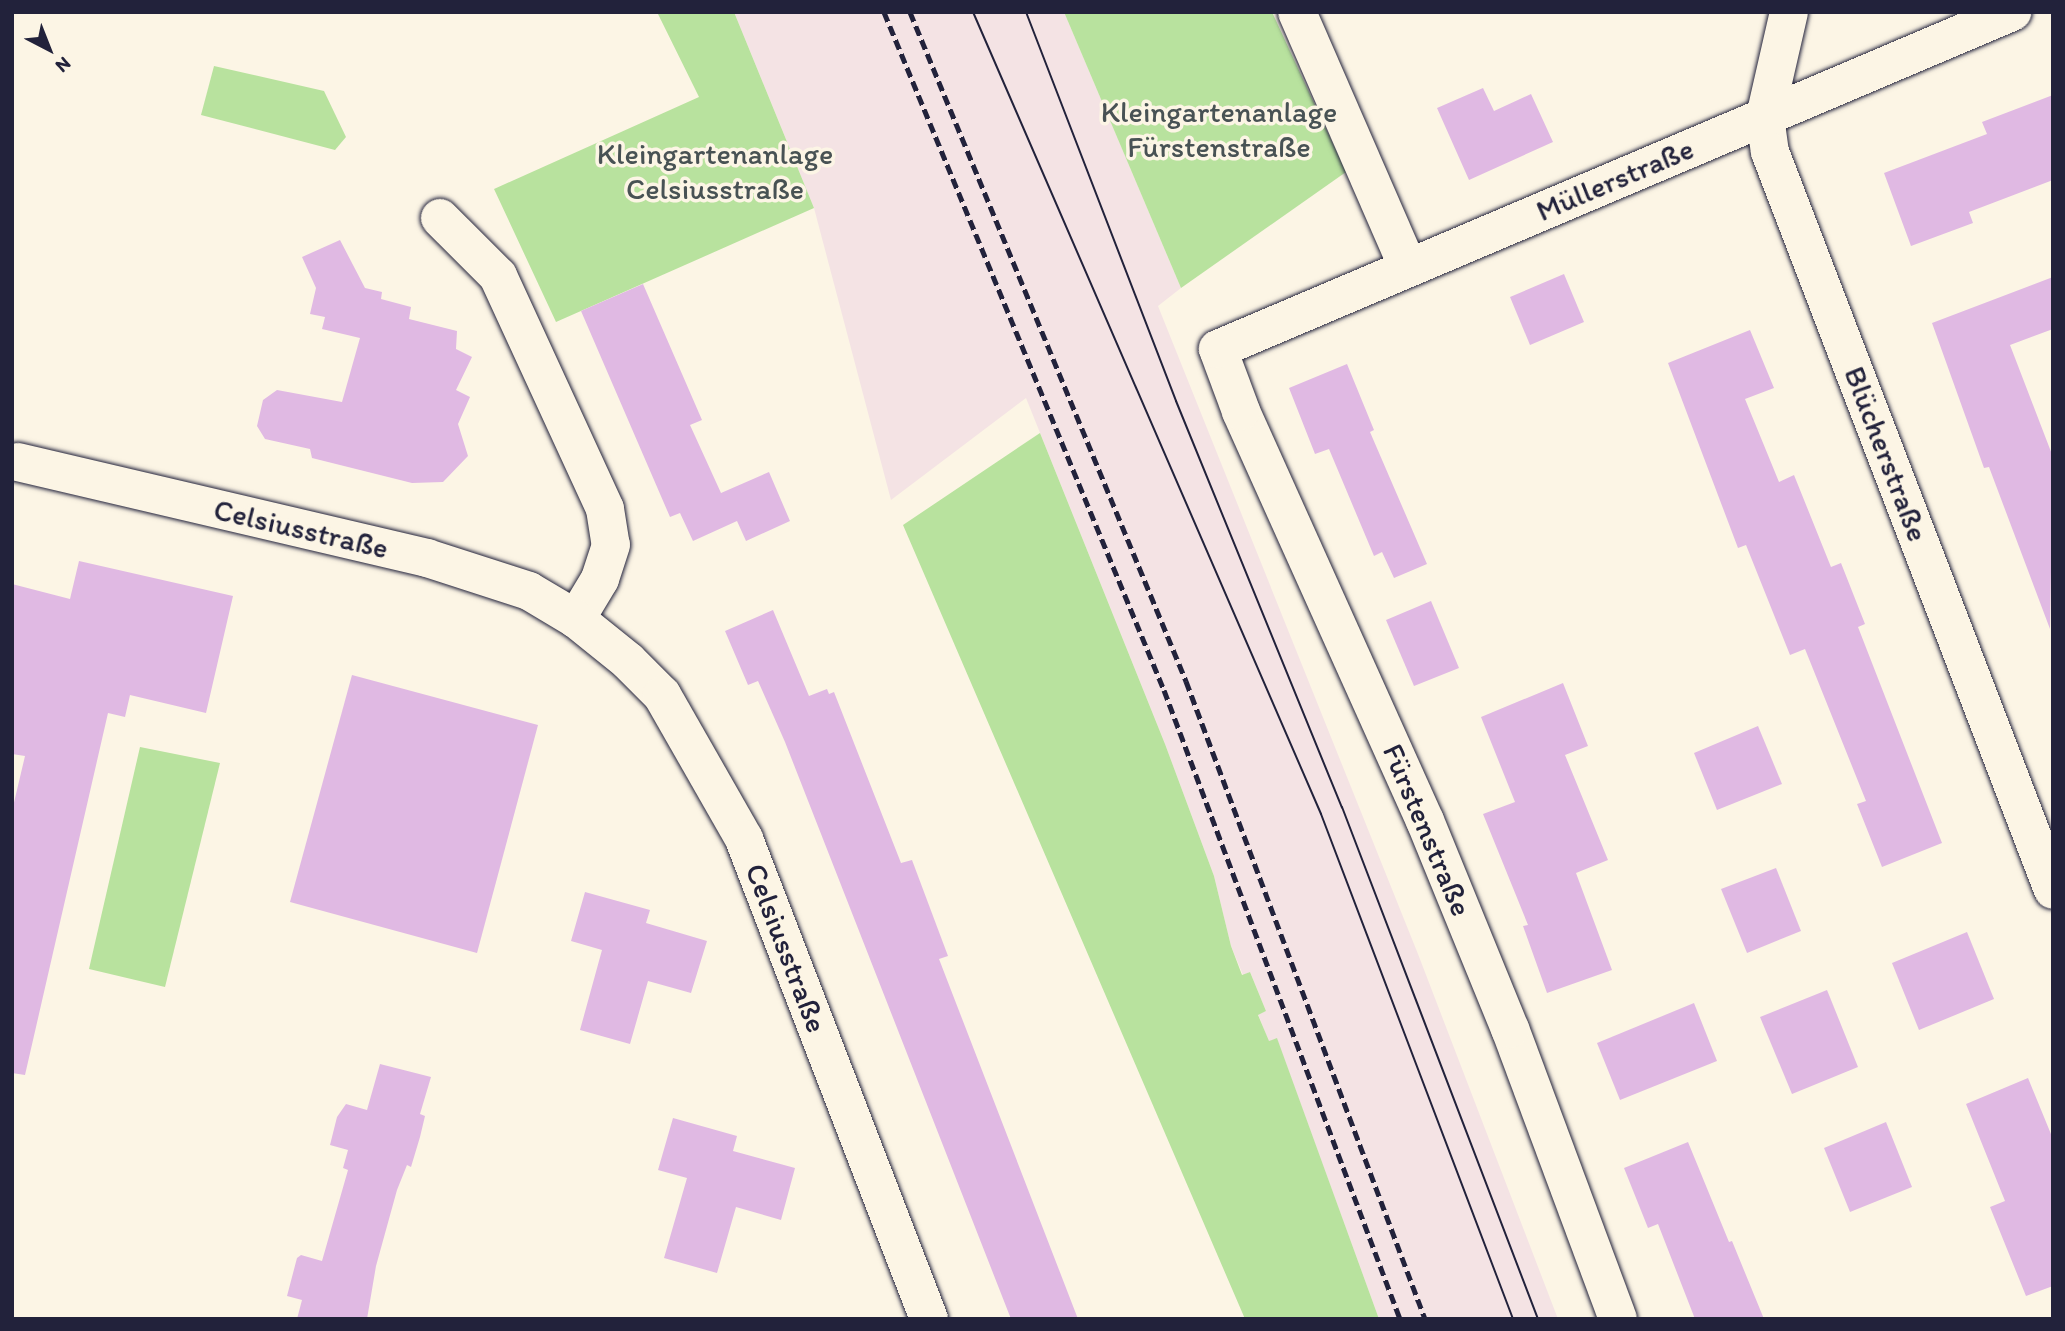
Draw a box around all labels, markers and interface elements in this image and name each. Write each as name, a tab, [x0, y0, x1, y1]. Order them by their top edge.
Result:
north arrow	[14, 14, 84, 84]
text: N	[51, 52, 76, 78]
park label: Kleingartenanlage Fürstenstraße	[1101, 94, 1337, 164]
street label: Müllerstraße	[1531, 131, 1699, 229]
park label: Kleingartenanlage Celsiusstraße	[597, 136, 833, 206]
street label: Blücherstraße	[1836, 361, 1936, 547]
street label: Celsiusstraße	[210, 491, 392, 567]
street label: Fürstenstraße	[1375, 738, 1479, 922]
street label: Celsiusstraße	[737, 858, 835, 1038]

